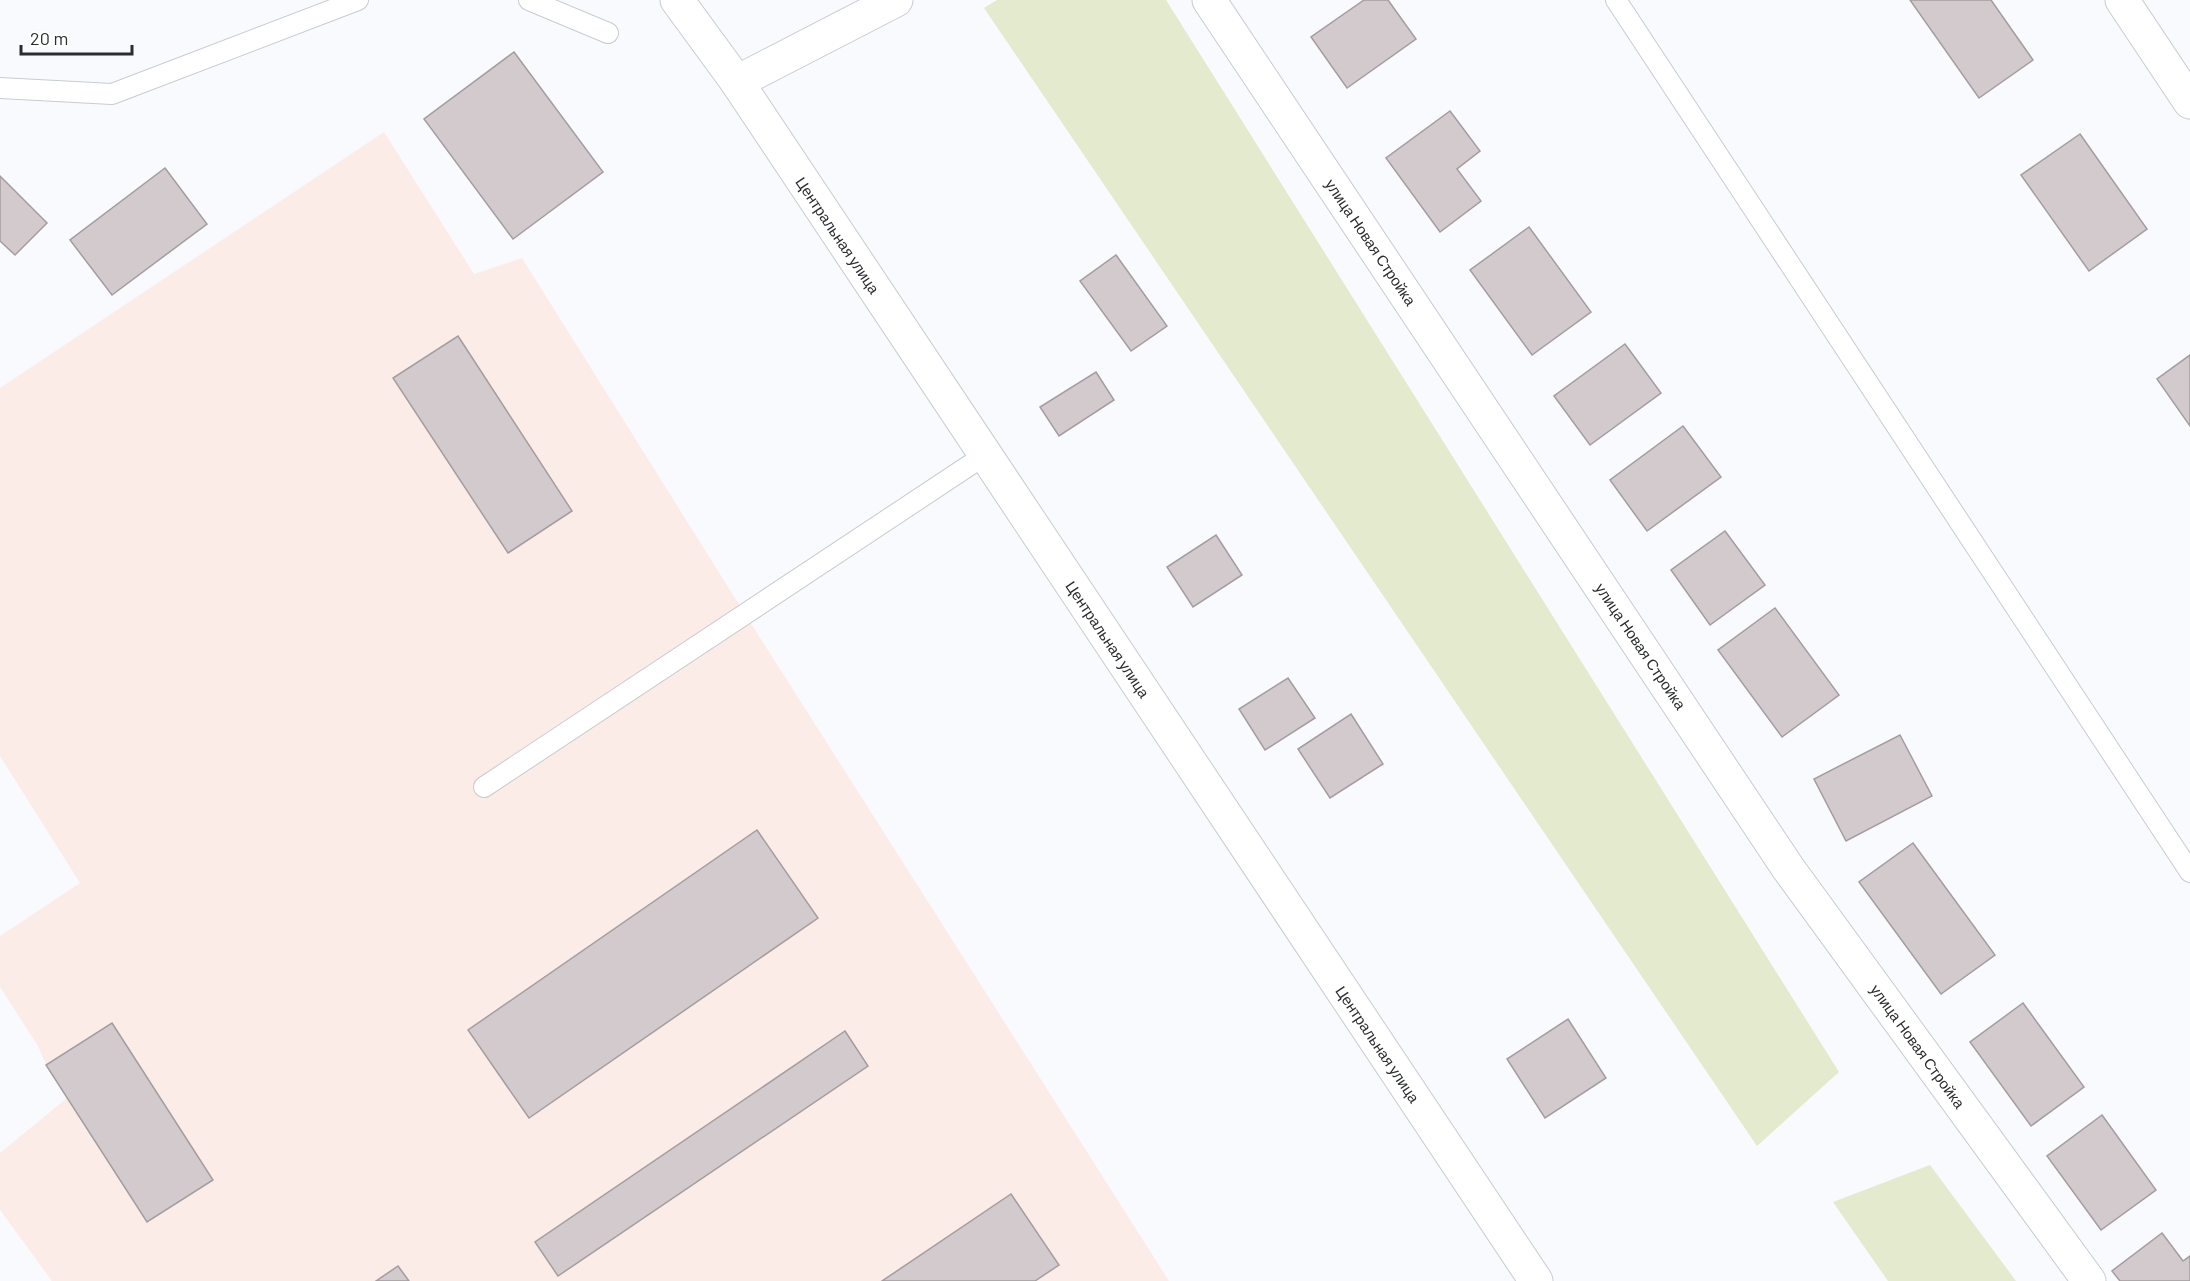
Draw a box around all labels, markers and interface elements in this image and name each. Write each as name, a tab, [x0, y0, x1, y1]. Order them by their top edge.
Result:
scale bar	[21, 18, 132, 56]
text: 20 m	[30, 27, 68, 49]
street label: Центральная улица	[792, 173, 884, 297]
street label: улица Новая Стройка	[1322, 175, 1420, 309]
street label: Центральная улица	[1062, 577, 1154, 701]
street label: улица Новая Стройка	[1592, 579, 1690, 713]
street label: улица Новая Стройка	[1867, 981, 1969, 1112]
street label: Центральная улица	[1332, 982, 1424, 1106]

